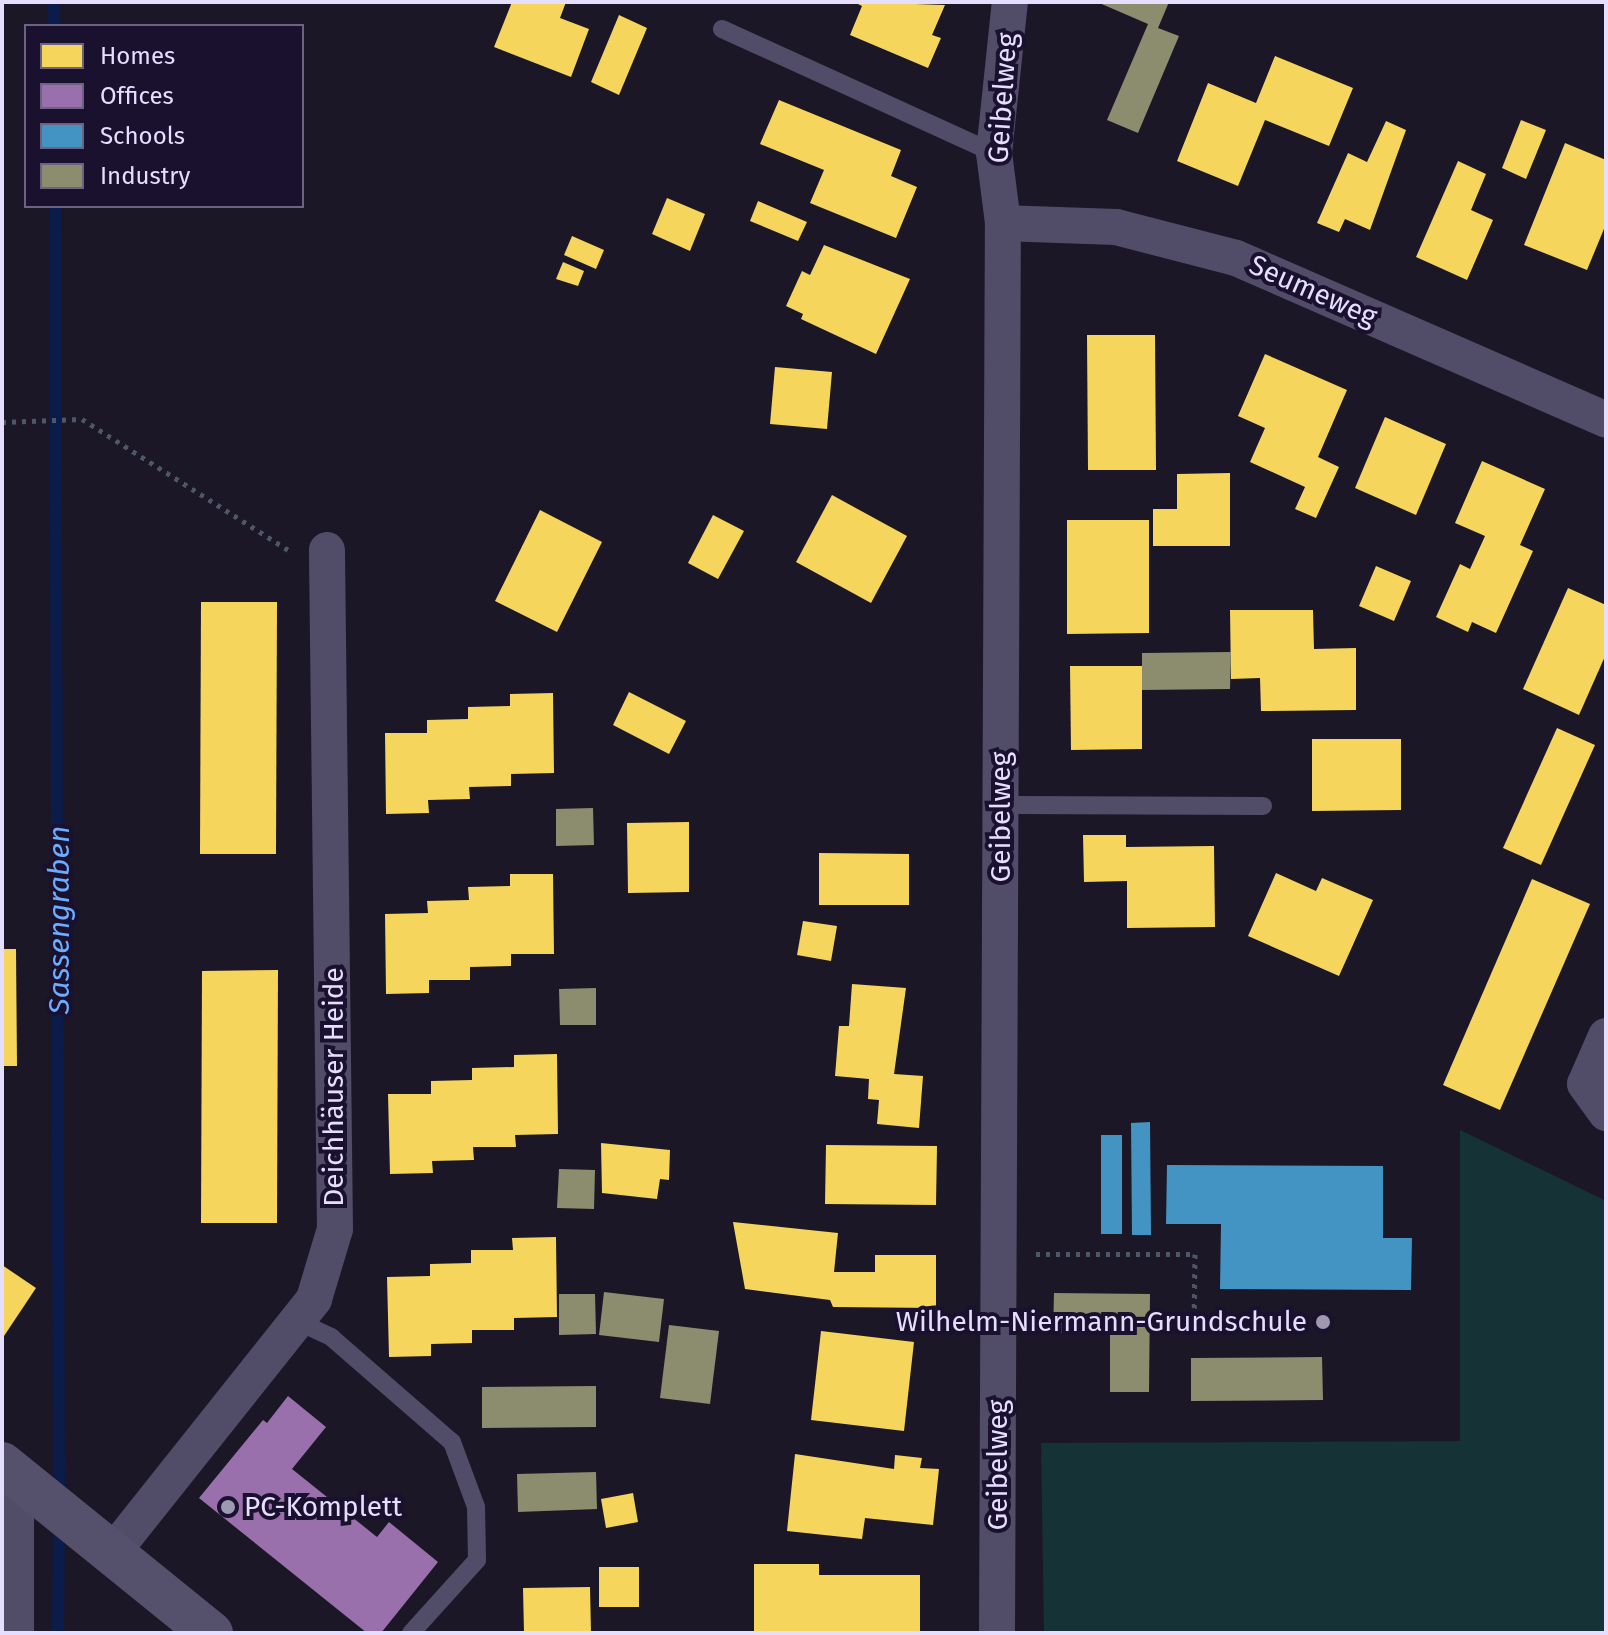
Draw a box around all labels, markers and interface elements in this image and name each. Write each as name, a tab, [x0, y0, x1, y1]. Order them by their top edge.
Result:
legend	[24, 24, 304, 208]
street label: Geibelweg	[982, 32, 1024, 164]
text: Homes	[100, 42, 175, 70]
text: Offices	[100, 82, 174, 110]
text: Schools	[100, 122, 185, 150]
text: Industry	[100, 162, 190, 190]
street label: Seumeweg	[1244, 248, 1382, 334]
street label: Geibelweg	[984, 752, 1018, 882]
water label: Sassengraben	[41, 826, 77, 1014]
street label: Deichhäuser Heide	[317, 967, 351, 1207]
place label: Wilhelm-Niermann-Grundschule	[896, 1305, 1307, 1339]
marker: Wilhelm-Niermann-Grundschule	[1314, 1313, 1332, 1331]
street label: Geibelweg	[981, 1400, 1015, 1530]
place label: PC-Komplett	[244, 1490, 402, 1524]
marker: PC-Komplett	[219, 1498, 237, 1516]

